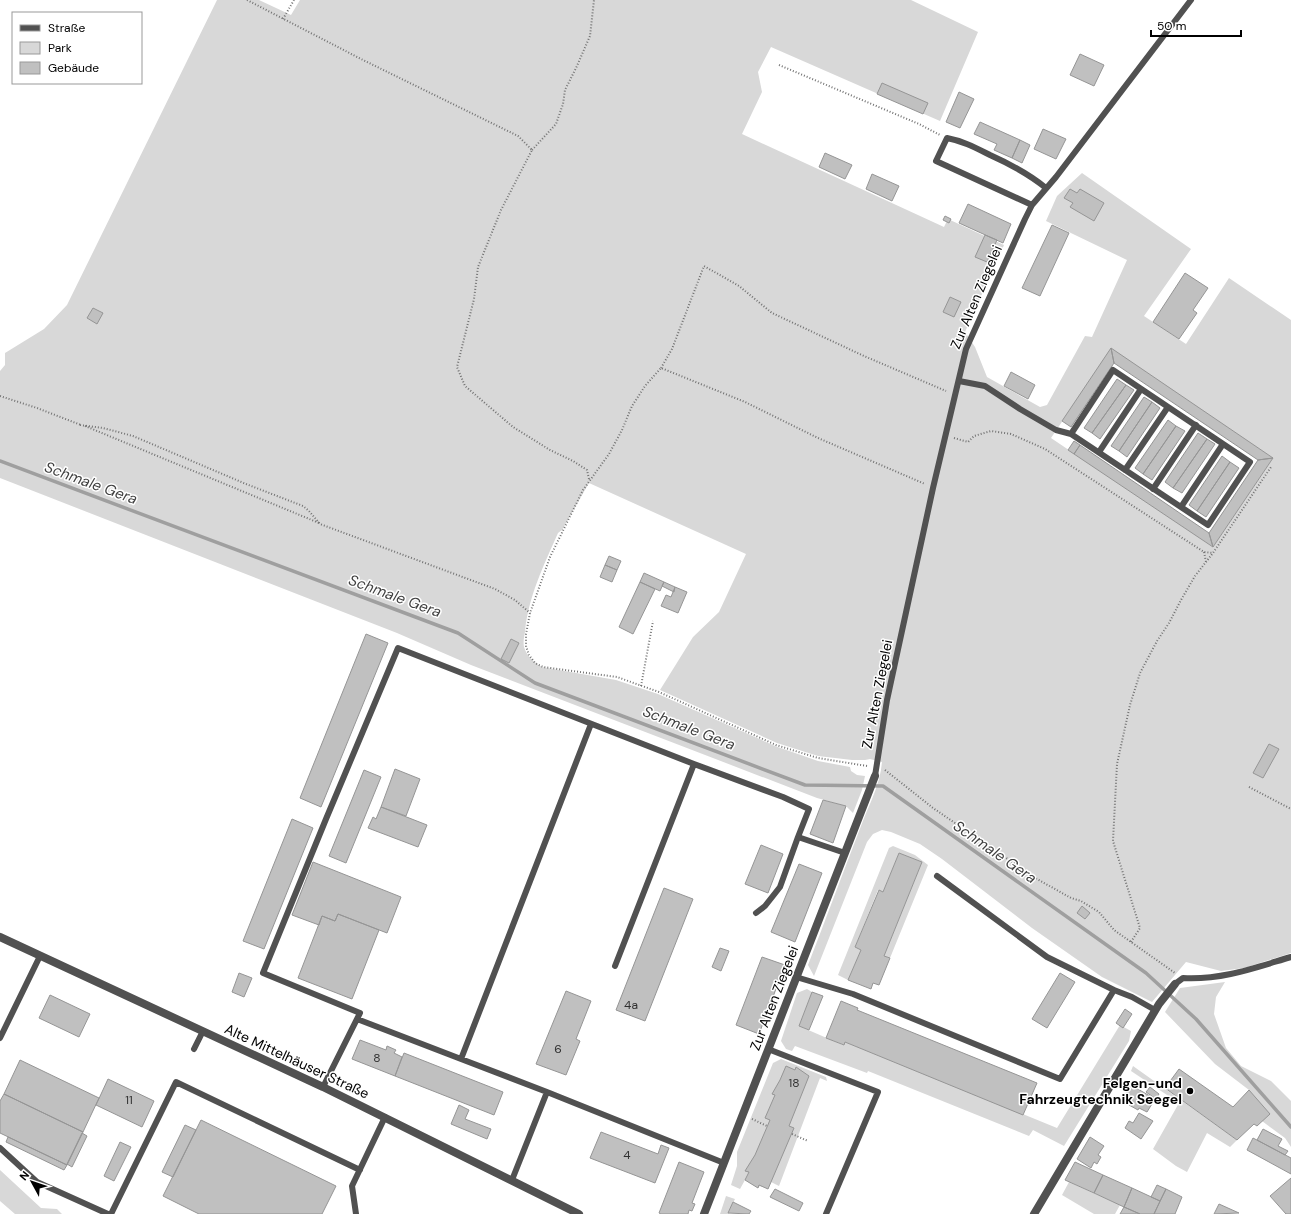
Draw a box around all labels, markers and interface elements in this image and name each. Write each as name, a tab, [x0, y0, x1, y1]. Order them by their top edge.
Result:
legend	[12, 12, 142, 84]
scale bar	[1151, 12, 1241, 38]
text: 50 m	[1157, 18, 1186, 34]
text: Straße	[48, 20, 85, 36]
text: Park	[48, 40, 72, 56]
text: Gebäude	[48, 60, 99, 76]
street label: Zur Alten Ziegelei	[946, 243, 1006, 351]
water label: Schmale Gera	[42, 457, 140, 509]
water label: Schmale Gera	[346, 570, 444, 622]
street label: Zur Alten Ziegelei	[858, 638, 896, 750]
water label: Schmale Gera	[640, 701, 738, 755]
water label: Schmale Gera	[949, 816, 1041, 888]
street label: Zur Alten Ziegelei	[746, 943, 802, 1053]
house number: 4a	[624, 997, 638, 1013]
street label: Alte Mittelhäuser Straße	[222, 1020, 372, 1102]
house number: 6	[554, 1041, 562, 1057]
house number: 8	[373, 1050, 381, 1066]
place label: Felgen-und Fahrzeugtechnik Seegel	[1019, 1074, 1182, 1108]
house number: 18	[788, 1075, 800, 1091]
marker: Felgen-und Fahrzeugtechnik Seegel	[1185, 1086, 1195, 1096]
house number: 11	[125, 1092, 133, 1108]
house number: 4	[623, 1147, 631, 1163]
north arrow	[12, 1162, 52, 1202]
text: N	[16, 1168, 32, 1183]

